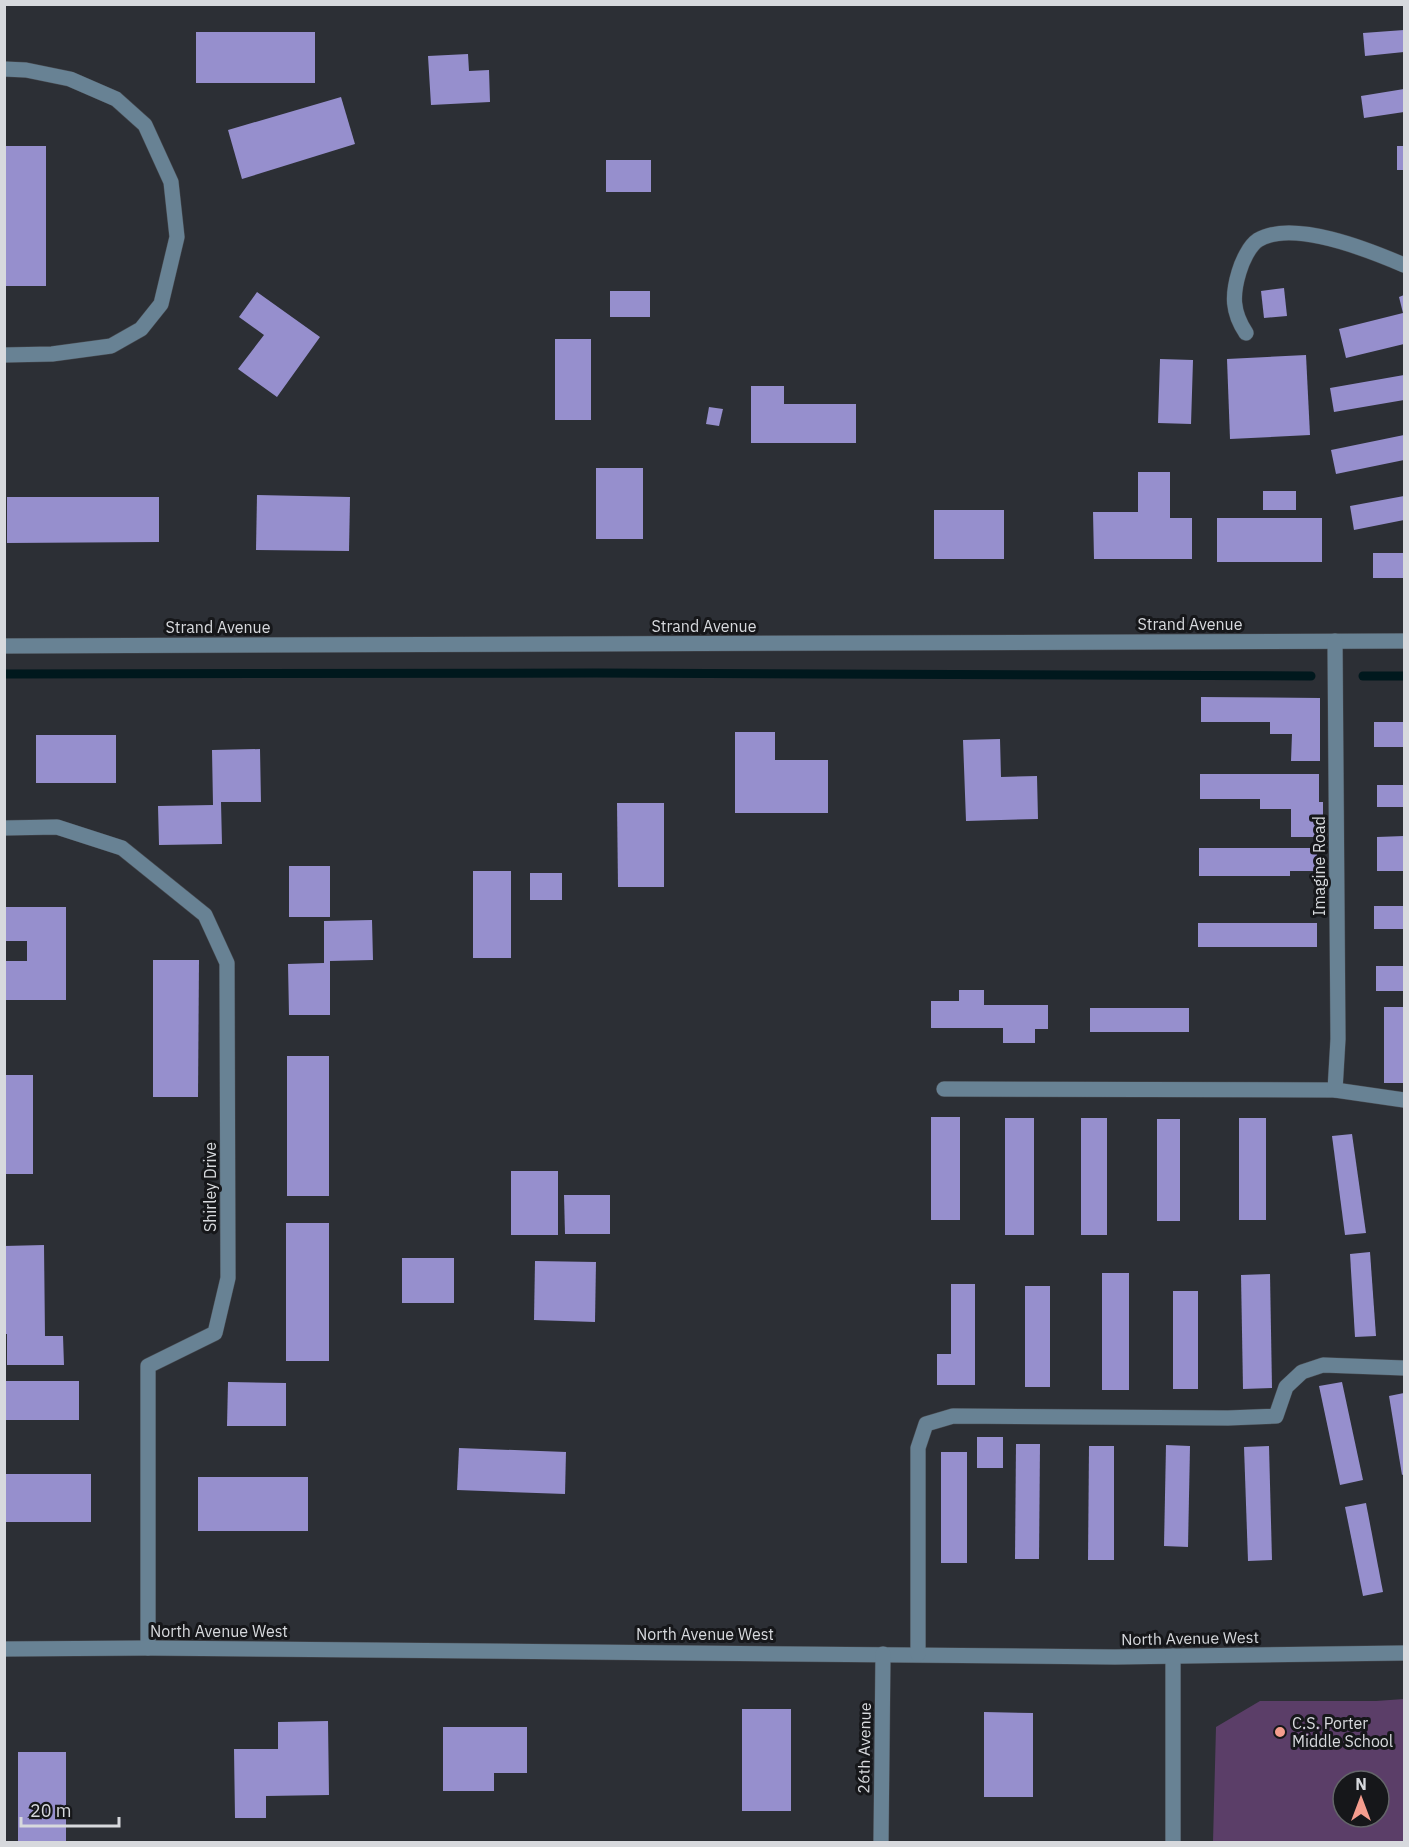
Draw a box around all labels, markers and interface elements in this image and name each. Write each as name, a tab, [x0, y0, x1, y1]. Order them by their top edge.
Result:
street label: Strand Avenue	[1138, 614, 1243, 634]
street label: Strand Avenue	[652, 616, 757, 636]
street label: Strand Avenue	[166, 617, 271, 637]
street label: Imagine Road	[1309, 816, 1329, 916]
street label: Shirley Drive	[200, 1142, 220, 1232]
street label: North Avenue West	[150, 1621, 288, 1641]
street label: North Avenue West	[636, 1624, 774, 1644]
street label: North Avenue West	[1121, 1627, 1259, 1649]
street label: 26th Avenue	[853, 1702, 875, 1794]
place label: C.S. Porter Middle School	[1292, 1713, 1393, 1751]
marker: C.S. Porter Middle School	[1273, 1725, 1287, 1739]
north arrow	[1331, 1769, 1391, 1829]
text: N	[1355, 1774, 1367, 1794]
scale bar	[21, 1790, 118, 1828]
text: 20 m	[30, 1799, 72, 1822]

